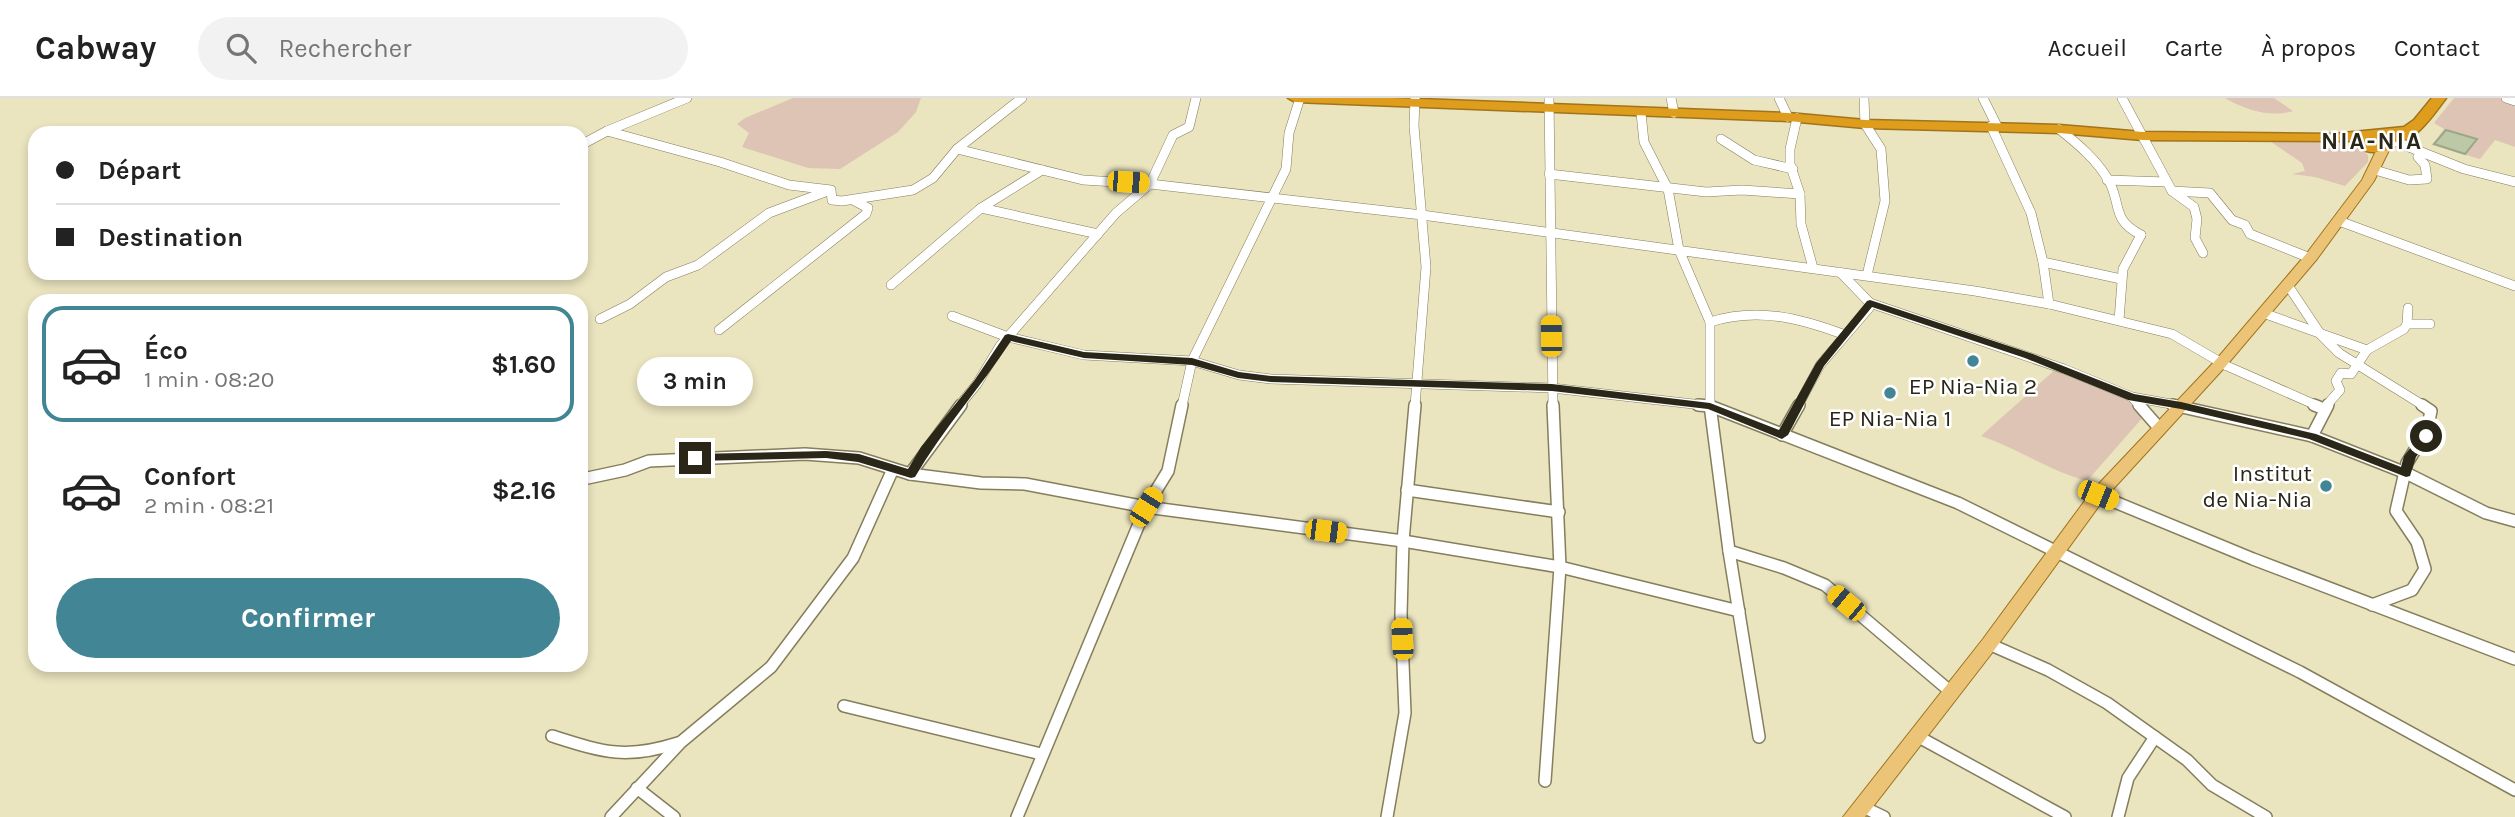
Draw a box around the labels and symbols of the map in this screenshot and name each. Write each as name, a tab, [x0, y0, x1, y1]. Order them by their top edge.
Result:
district label: NIA-NIA	[2321, 127, 2423, 155]
car	[1107, 170, 1150, 194]
car	[1541, 315, 1562, 357]
marker: EP Nia-Nia 2	[1965, 353, 1981, 369]
callout: 3 min	[637, 356, 753, 406]
place label: EP Nia-Nia 2	[1909, 373, 2037, 400]
marker: EP Nia-Nia 1	[1882, 385, 1898, 401]
place label: EP Nia-Nia 1	[1829, 405, 1951, 432]
route start	[2410, 420, 2442, 452]
route end	[679, 442, 711, 474]
place label: Institut de Nia-Nia	[2203, 460, 2312, 513]
car	[2075, 477, 2122, 513]
marker: Institut de Nia-Nia	[2318, 478, 2334, 494]
car	[1126, 484, 1167, 530]
car	[1304, 518, 1349, 544]
car	[1824, 581, 1869, 625]
car	[1391, 617, 1414, 661]

